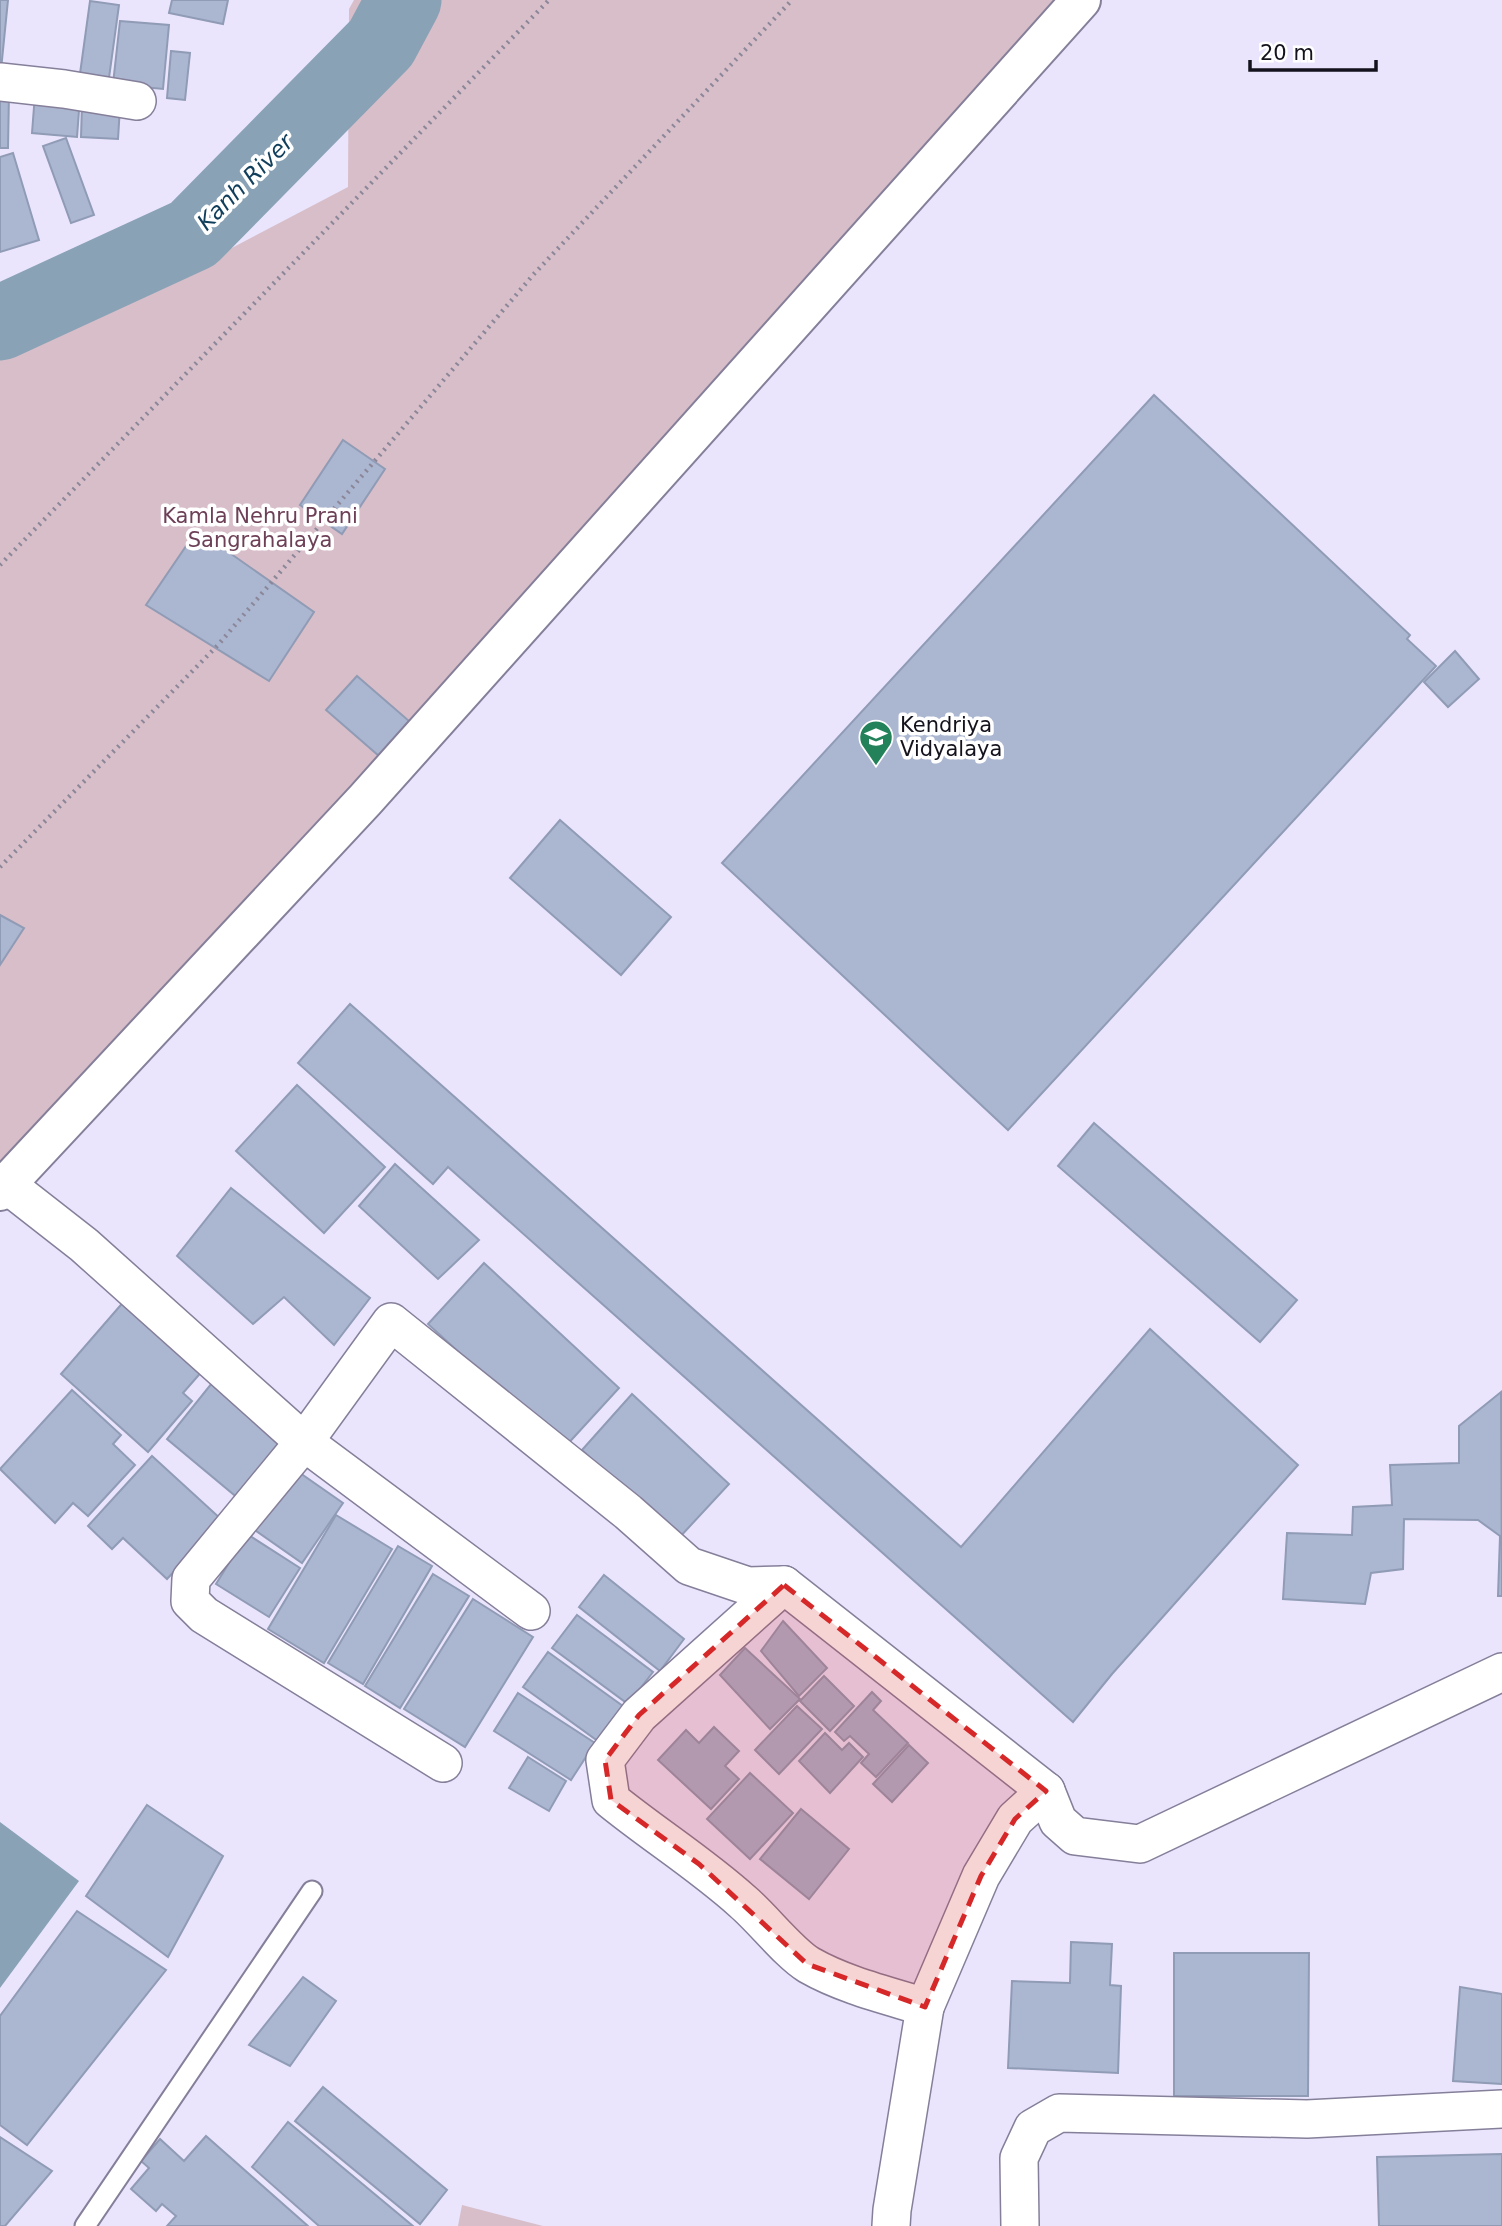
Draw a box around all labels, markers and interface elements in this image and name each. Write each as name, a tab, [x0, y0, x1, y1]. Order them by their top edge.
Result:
scale bar	[1250, 28, 1376, 72]
text: 20 m	[1260, 41, 1314, 65]
water label: Kanh River	[192, 128, 299, 235]
park label: Kamla Nehru Prani Sangrahalaya	[162, 504, 358, 552]
place label: Kendriya Vidyalaya	[900, 713, 1002, 761]
school or university icon: Kendriya Vidyalaya	[857, 718, 895, 767]

